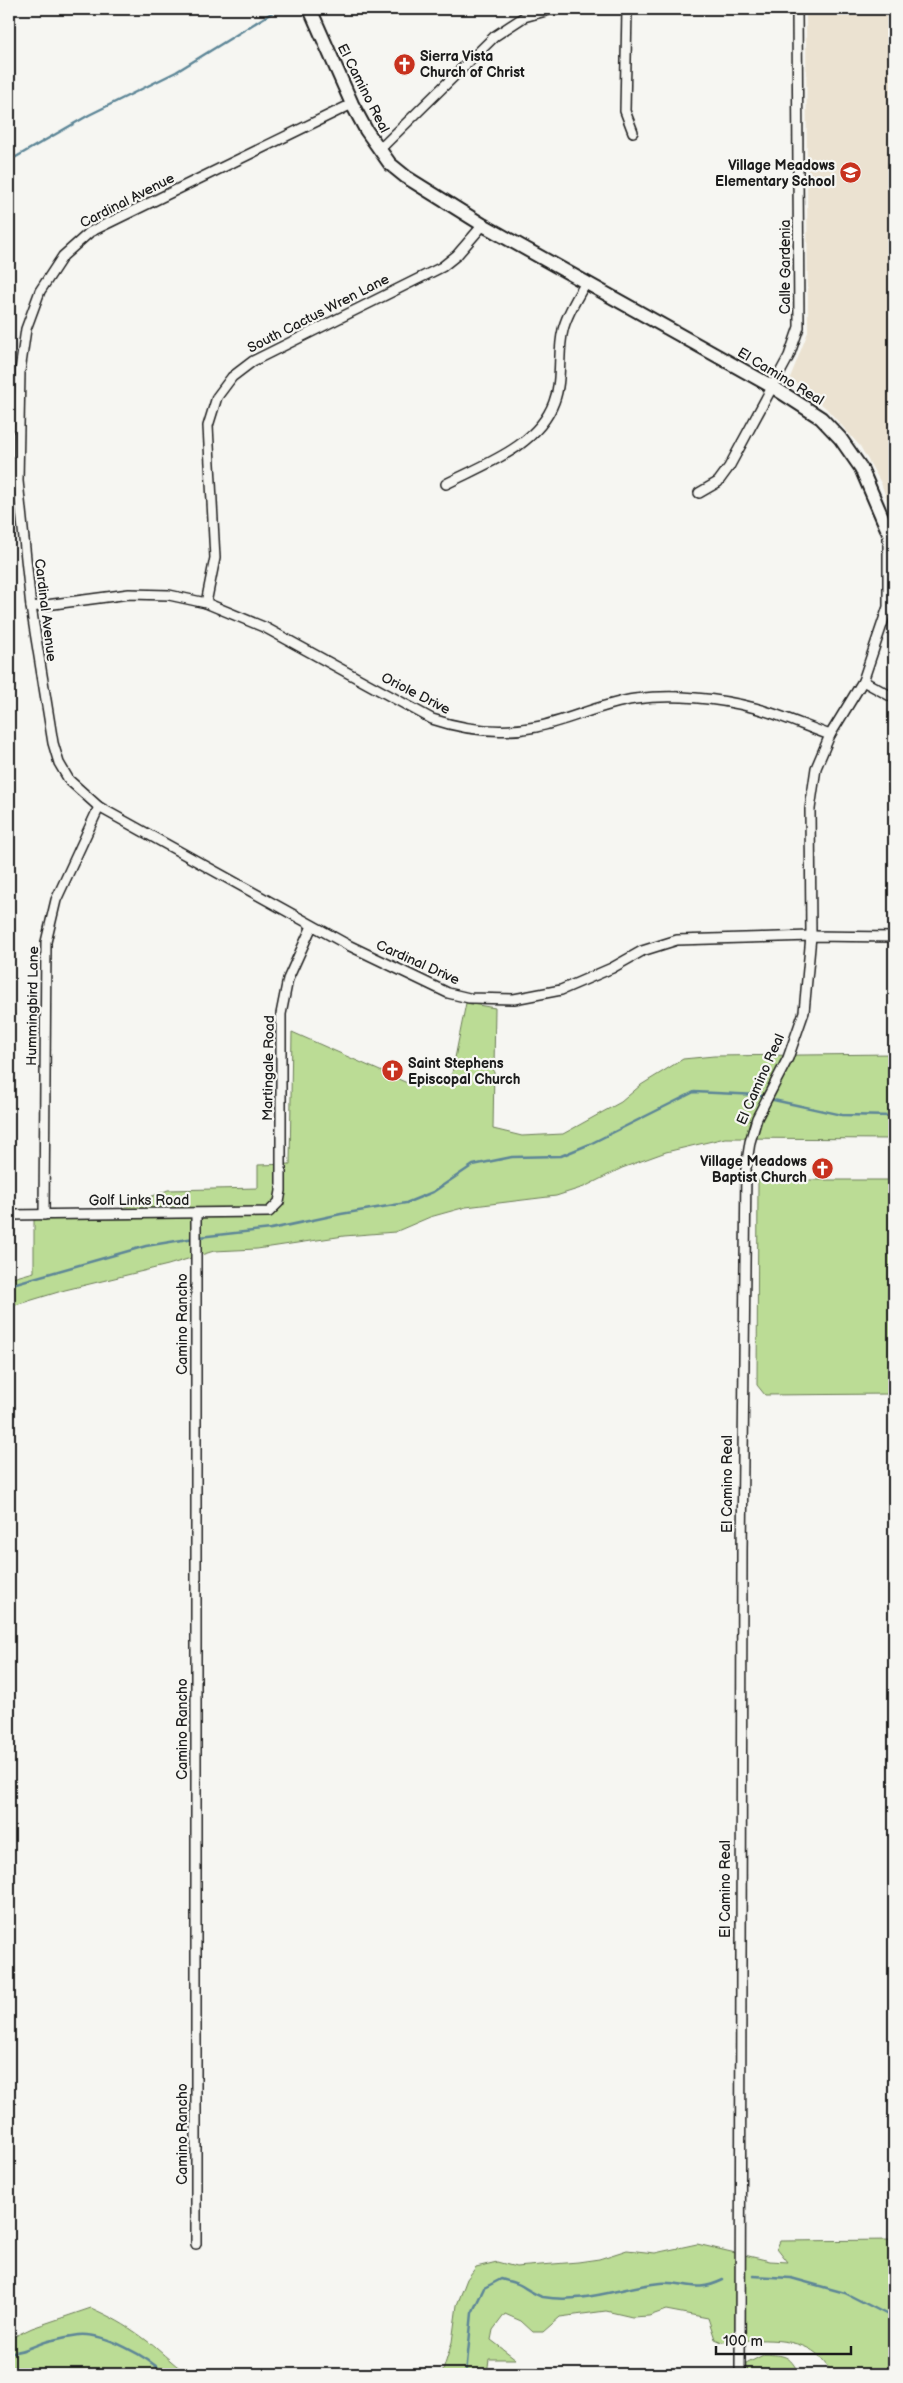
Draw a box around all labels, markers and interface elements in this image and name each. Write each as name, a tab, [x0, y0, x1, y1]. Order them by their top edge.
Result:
street label: El Camino Real	[334, 41, 393, 136]
place label: Sierra Vista Church of Christ	[420, 48, 525, 81]
church icon: Sierra Vista Church of Christ	[392, 52, 416, 76]
place label: Village Meadows Elementary School	[715, 157, 835, 190]
school or university icon: Village Meadows Elementary School	[839, 161, 863, 185]
street label: Cardinal Avenue	[77, 169, 177, 232]
street label: Calle Gardenia	[777, 220, 794, 314]
street label: South Cactus Wren Lane	[245, 270, 392, 357]
street label: El Camino Real	[734, 344, 827, 409]
street label: Cardinal Avenue	[31, 558, 60, 663]
street label: Oriole Drive	[379, 669, 453, 718]
street label: Cardinal Drive	[373, 936, 462, 988]
street label: Hummingbird Lane	[23, 946, 42, 1066]
street label: Martingale Road	[259, 1015, 278, 1121]
street label: El Camino Real	[733, 1031, 788, 1127]
place label: Saint Stephens Episcopal Church	[408, 1055, 520, 1088]
church icon: Saint Stephens Episcopal Church	[380, 1059, 404, 1083]
place label: Village Meadows Baptist Church	[700, 1153, 807, 1186]
church icon: Village Meadows Baptist Church	[811, 1157, 835, 1181]
street label: Golf Links Road	[89, 1192, 189, 1209]
street label: Camino Rancho	[174, 1273, 191, 1375]
street label: El Camino Real	[719, 1435, 736, 1533]
street label: Camino Rancho	[174, 1678, 191, 1780]
street label: El Camino Real	[717, 1840, 734, 1938]
street label: Camino Rancho	[174, 2083, 191, 2185]
scale bar	[716, 2323, 850, 2355]
text: 100 m	[723, 2332, 763, 2351]

